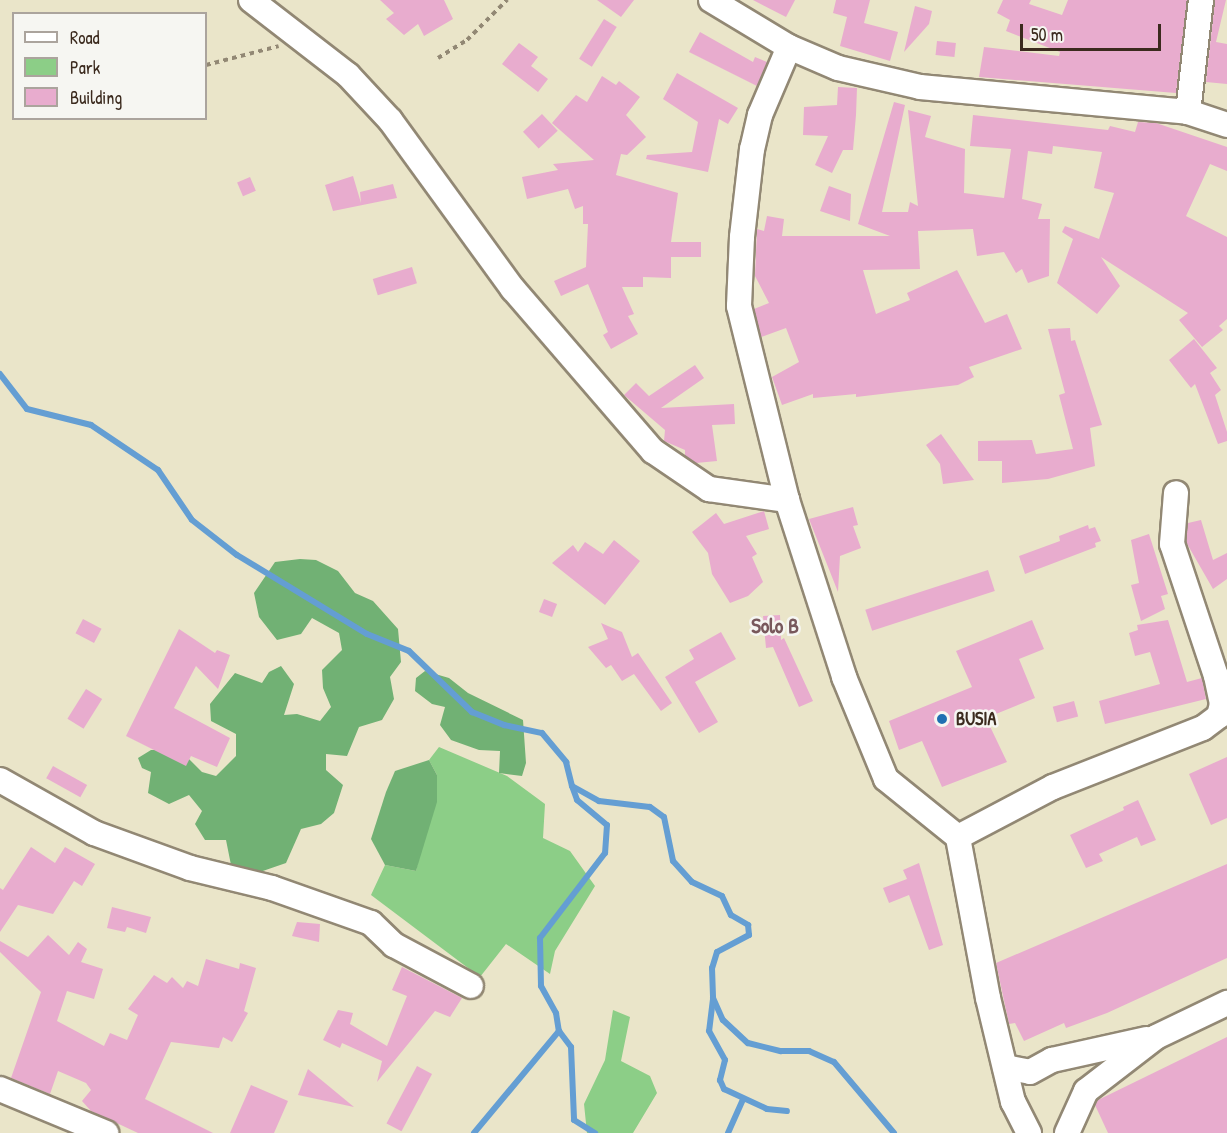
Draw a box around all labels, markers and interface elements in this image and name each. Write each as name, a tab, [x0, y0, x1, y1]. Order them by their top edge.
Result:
legend	[12, 12, 207, 120]
scale bar	[1023, 12, 1164, 50]
text: 50 m	[1031, 22, 1063, 47]
text: Road	[70, 25, 100, 50]
text: Park	[70, 55, 100, 80]
text: Building	[70, 85, 122, 110]
district label: Solo B	[751, 613, 799, 639]
place label: BUSIA	[956, 708, 996, 730]
marker: BUSIA	[933, 710, 951, 728]

